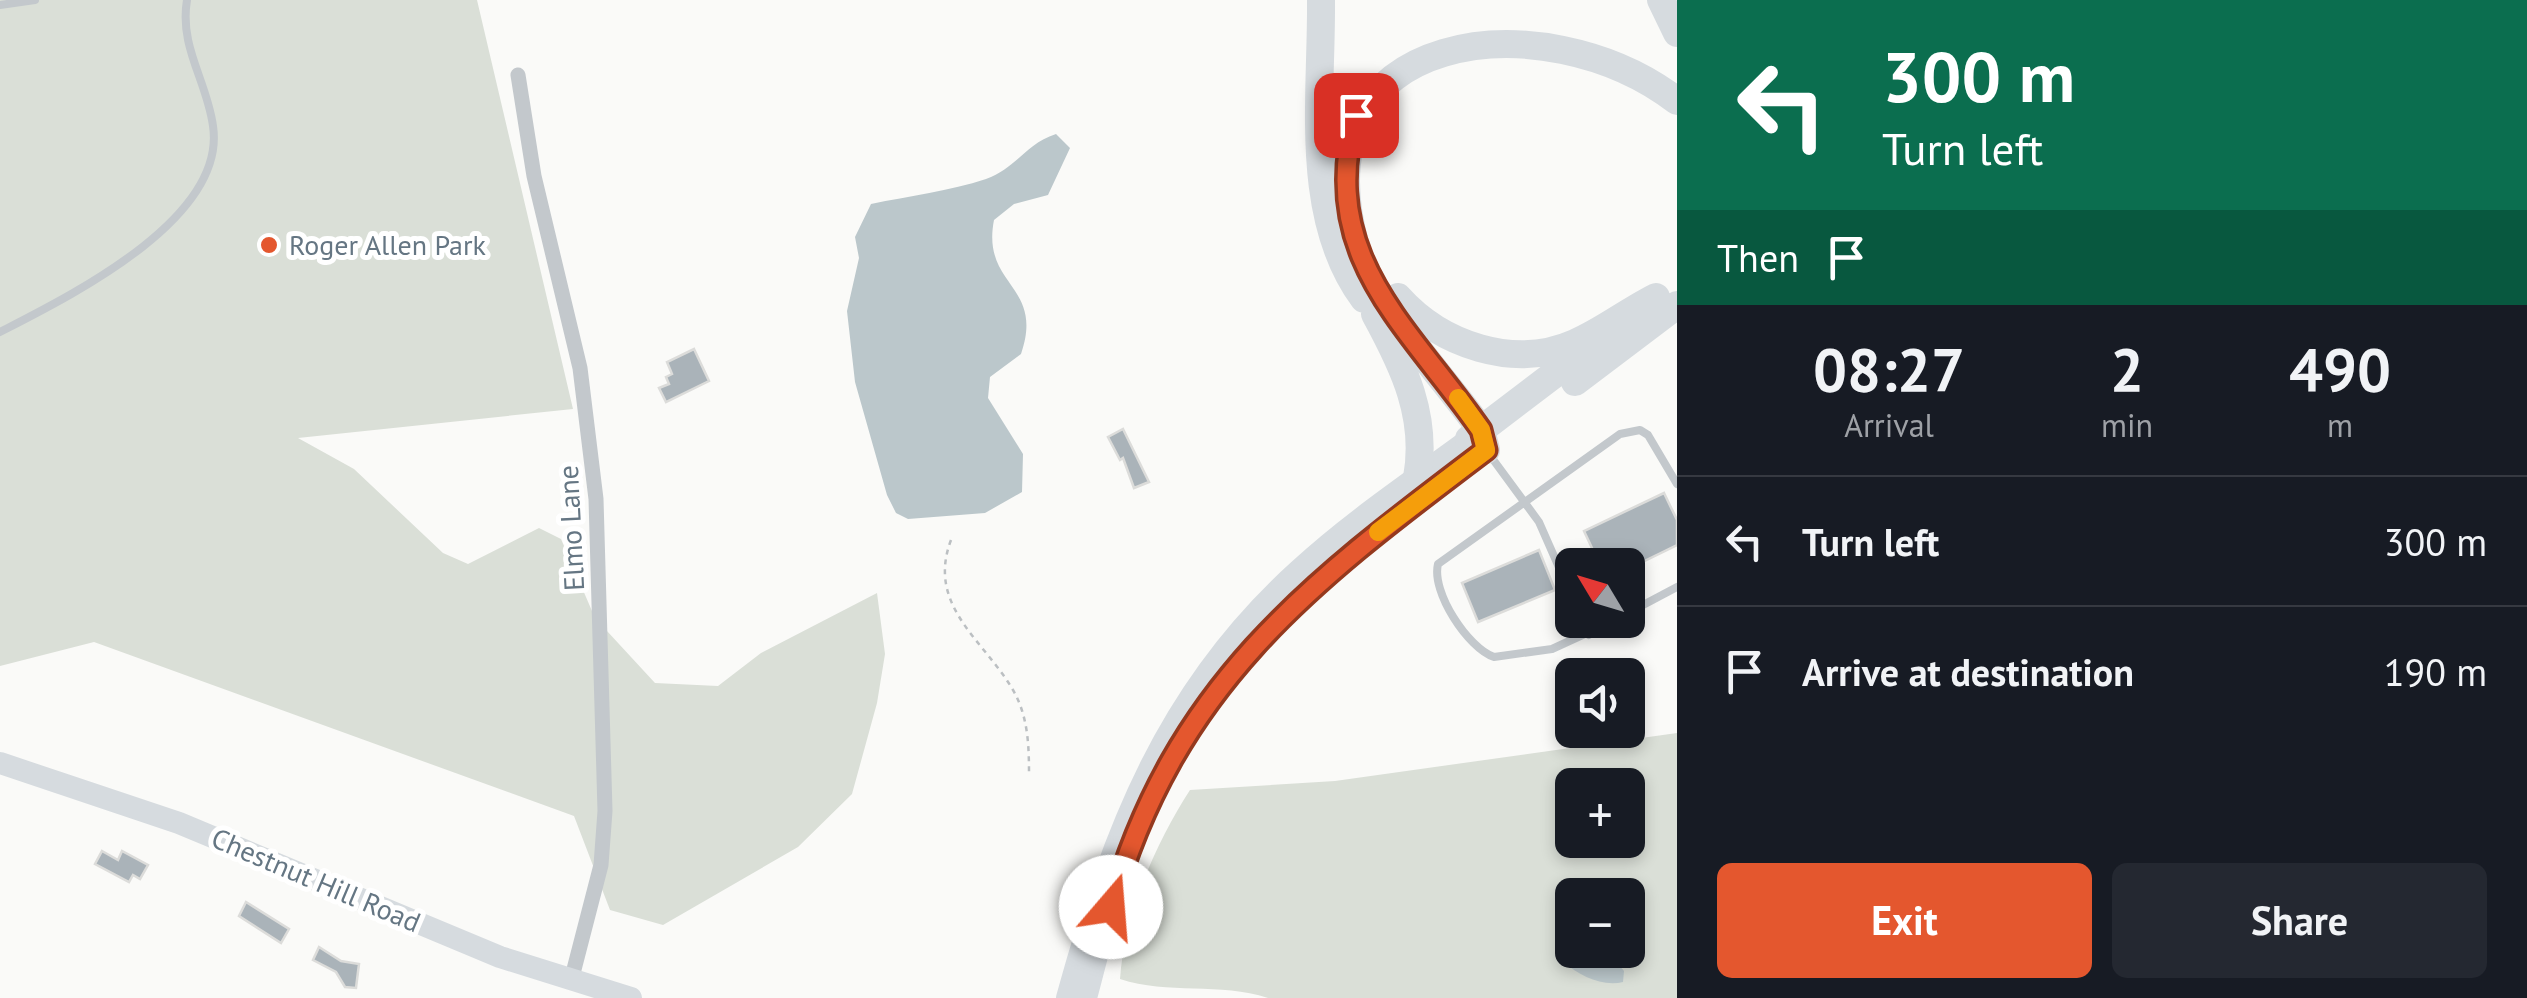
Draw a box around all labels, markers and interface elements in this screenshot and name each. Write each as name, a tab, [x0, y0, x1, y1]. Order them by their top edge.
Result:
text: 300 m	[1882, 31, 2075, 121]
icon: left	[1717, 40, 1847, 170]
pin	[1314, 73, 1399, 158]
icon: arrive	[1329, 88, 1384, 143]
text: Turn left	[1882, 119, 2043, 177]
place label: Roger Allen Park	[289, 226, 487, 263]
icon: arrive	[1819, 230, 1874, 285]
text: Then	[1717, 233, 1799, 282]
marker: Roger Allen Park	[258, 234, 280, 256]
text: 08:27	[1813, 330, 1965, 408]
text: 2	[2110, 330, 2144, 408]
text: 490	[2289, 330, 2391, 408]
text: Arrival	[1844, 404, 1934, 446]
text: min	[2101, 404, 2153, 446]
text: m	[2327, 404, 2353, 446]
street label: Elmo Lane	[549, 464, 592, 592]
icon: left	[1717, 514, 1772, 569]
text: Turn left	[1802, 517, 1939, 566]
text: 300 m	[2384, 517, 2487, 566]
north arrow	[1555, 548, 1645, 638]
map controls	[1555, 548, 1645, 968]
icon: arrive	[1717, 644, 1772, 699]
text: Arrive at destination	[1802, 647, 2134, 696]
text: 190 m	[2384, 647, 2487, 696]
button: sound	[1555, 658, 1645, 748]
button: +	[1555, 768, 1645, 858]
street label: Chestnut Hill Road	[206, 819, 426, 940]
position arrow	[1059, 855, 1163, 959]
button: Exit	[1717, 863, 2092, 978]
button: Share	[2112, 863, 2487, 978]
button: −	[1555, 878, 1645, 968]

